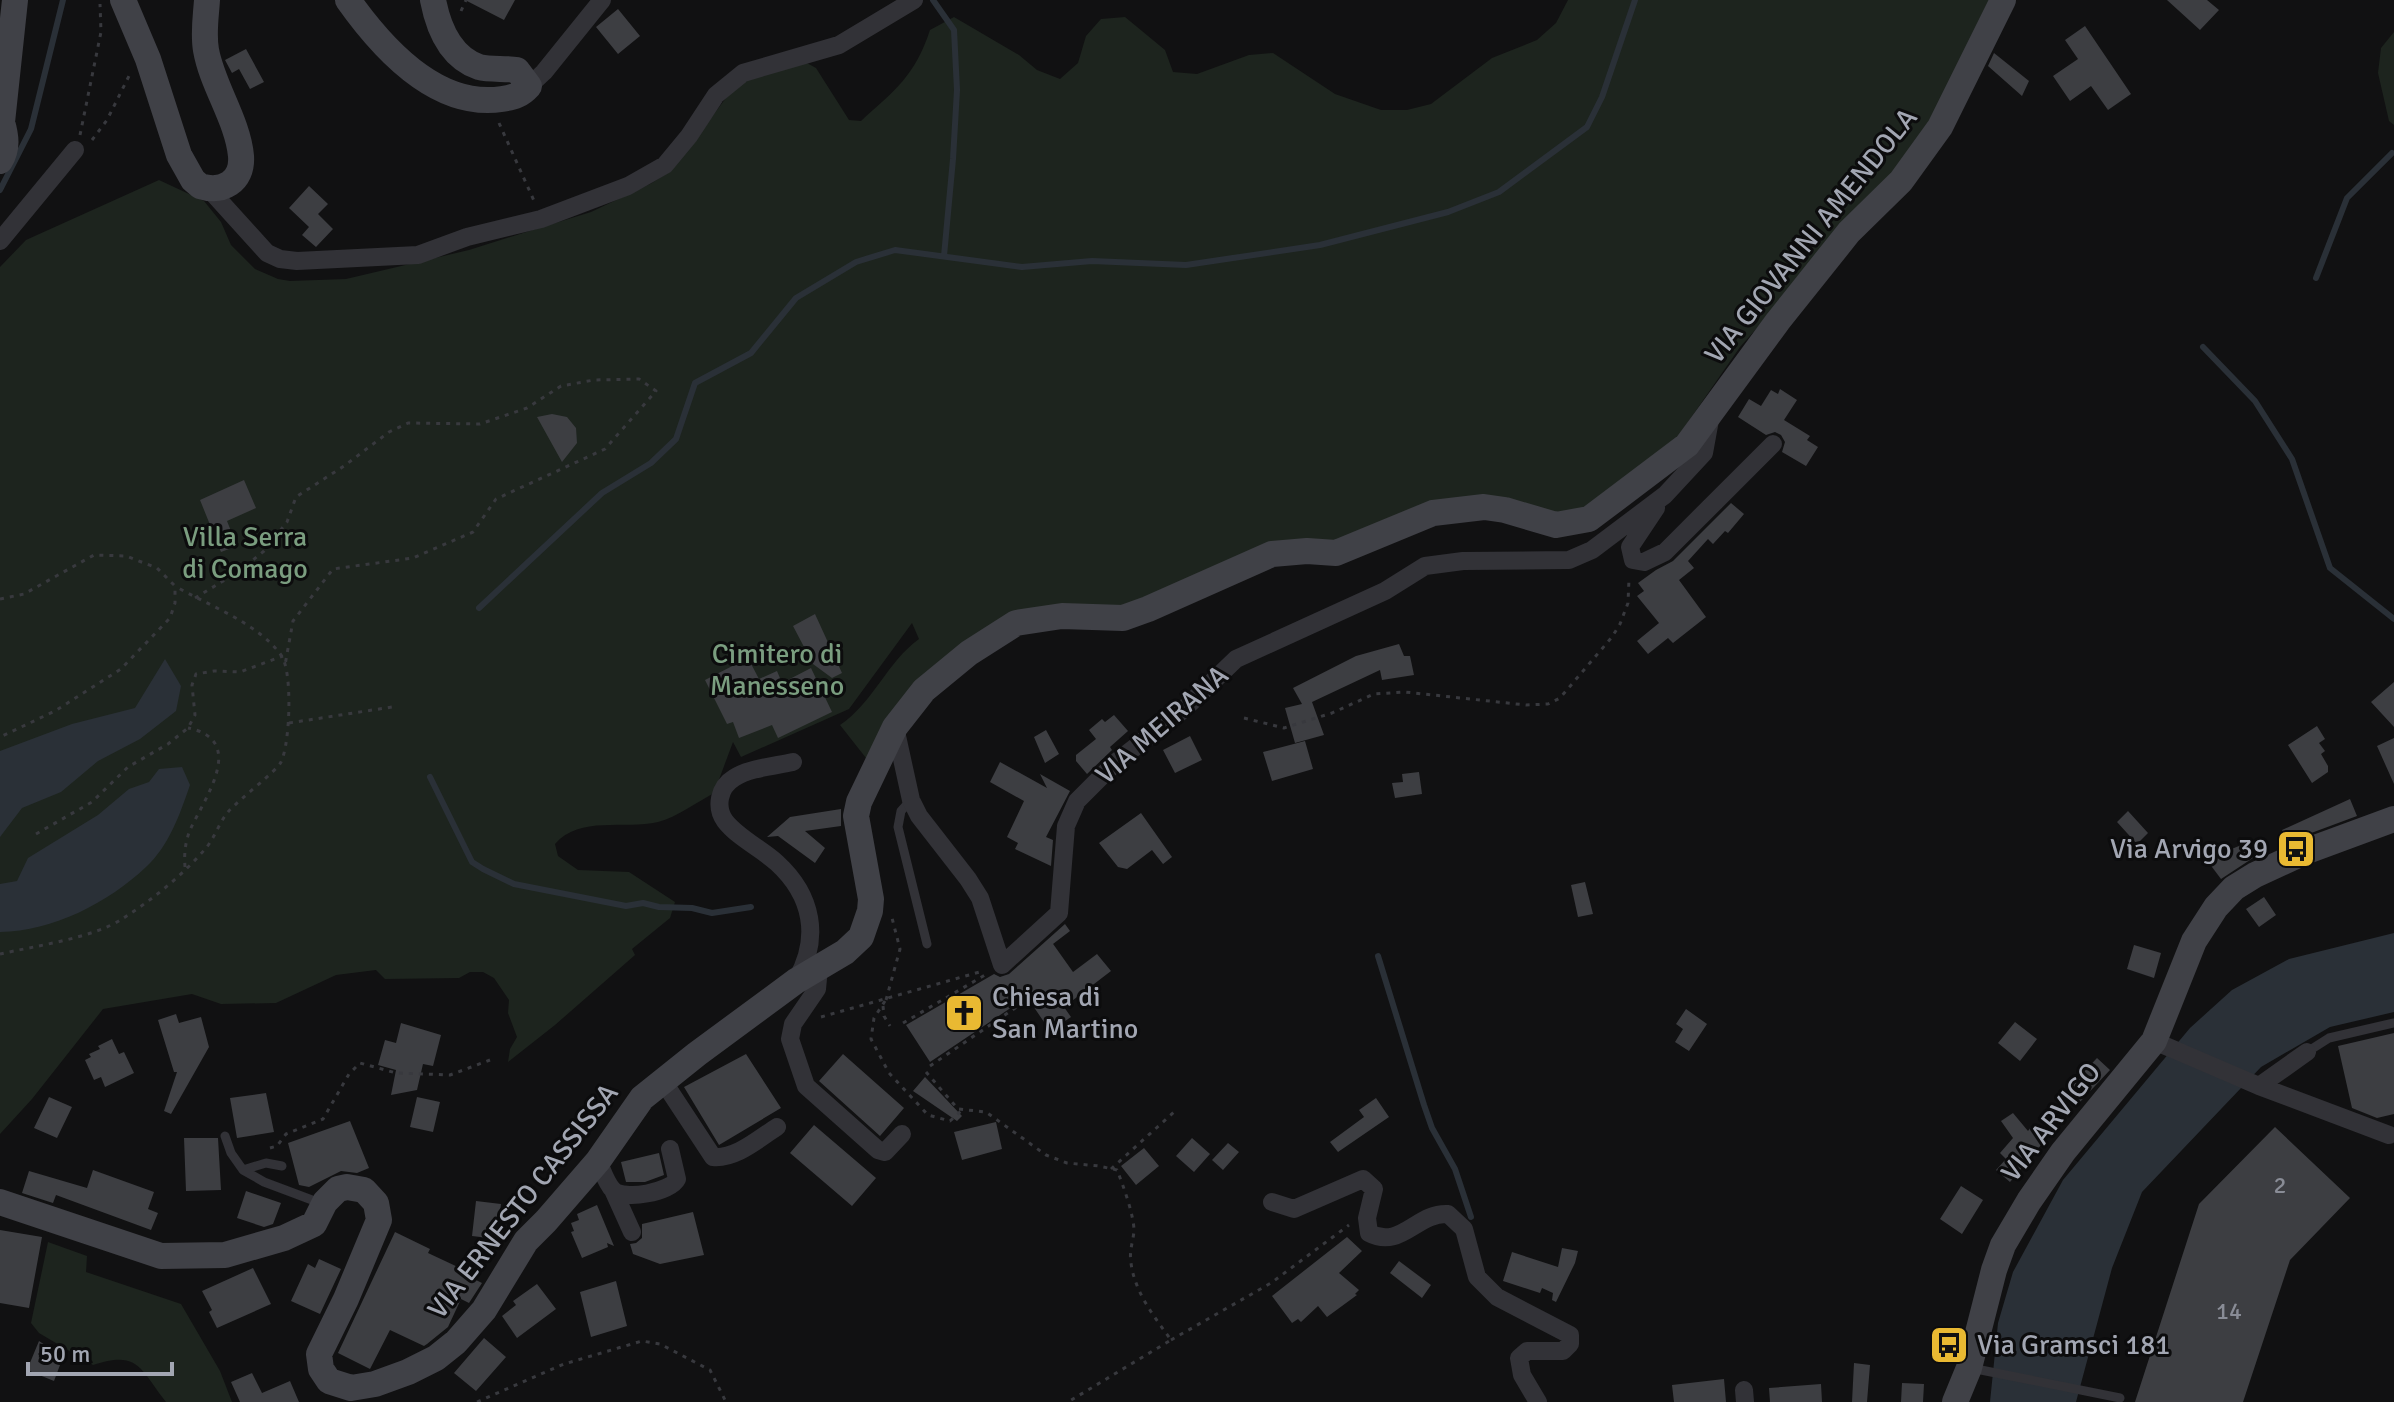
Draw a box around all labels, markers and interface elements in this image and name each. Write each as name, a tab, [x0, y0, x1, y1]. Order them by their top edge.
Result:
street label: VIA GIOVANNI AMENDOLA	[1697, 101, 1925, 371]
park label: Villa Serra di Comago	[182, 520, 308, 586]
park label: Cimitero di Manesseno	[710, 637, 844, 703]
street label: VIA MEIRANA	[1089, 658, 1235, 792]
bus stop icon: Via Arvigo 39	[2275, 828, 2317, 870]
place label: Via Arvigo 39	[2110, 832, 2268, 866]
place label: Chiesa di San Martino	[992, 980, 1138, 1046]
church icon: Chiesa di San Martino	[943, 992, 985, 1034]
street label: VIA ARVIGO	[1994, 1056, 2108, 1188]
street label: VIA ERNESTO CASSISSA	[421, 1077, 625, 1325]
house number: 2	[2274, 1170, 2286, 1200]
house number: 14	[2216, 1296, 2242, 1326]
bus stop icon: Via Gramsci 181	[1928, 1324, 1970, 1366]
scale bar	[28, 1326, 172, 1376]
place label: Via Gramsci 181	[1977, 1328, 2171, 1362]
text: 50 m	[40, 1339, 90, 1369]

